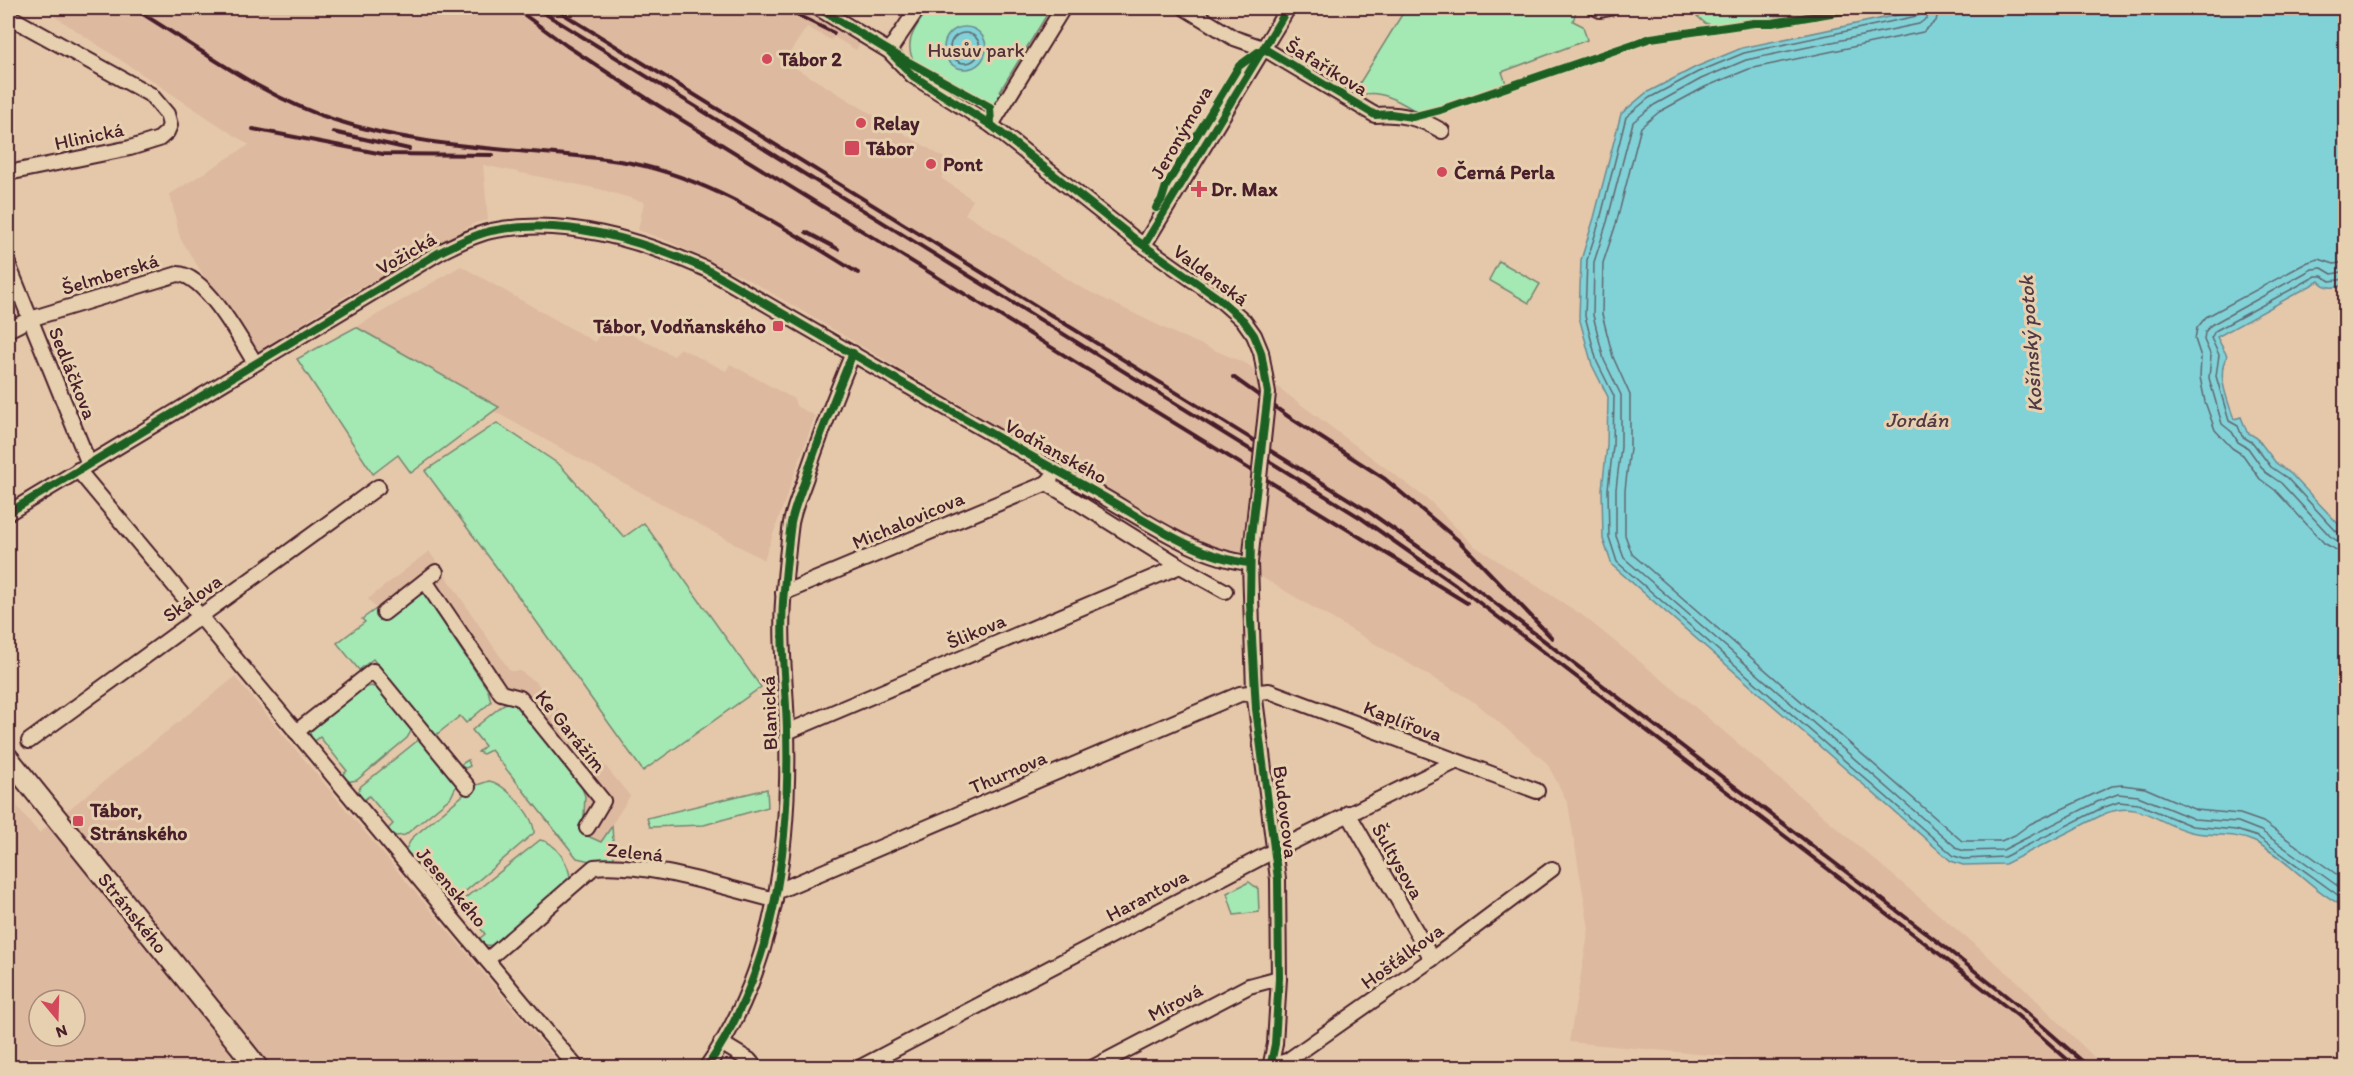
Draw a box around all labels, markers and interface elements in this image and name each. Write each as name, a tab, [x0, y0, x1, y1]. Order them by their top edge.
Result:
street label: Šafaříkova	[1281, 33, 1373, 101]
park label: Husův park	[927, 38, 1025, 62]
place label: Tábor 2	[778, 47, 842, 71]
marker: Tábor 2	[760, 52, 774, 66]
street label: Jeronýmova	[1145, 80, 1218, 183]
place label: Relay	[873, 111, 920, 136]
marker: Relay	[854, 116, 868, 130]
street label: Hlinická	[52, 117, 127, 155]
place label: Tábor	[865, 136, 914, 160]
marker: Tábor	[843, 139, 861, 157]
place label: Pont	[943, 152, 983, 176]
marker: Pont	[924, 157, 938, 171]
place label: Černá Perla	[1454, 160, 1555, 184]
marker: Černá Perla	[1435, 165, 1449, 179]
place label: Dr. Max	[1211, 177, 1278, 201]
marker: Dr. Max	[1192, 182, 1206, 196]
street label: Vožická	[372, 226, 441, 280]
street label: Valdenská	[1169, 239, 1254, 311]
street label: Šelmberská	[59, 248, 162, 300]
water label: Košínský potok	[2013, 274, 2047, 413]
place label: Tábor, Vodňanského	[592, 314, 766, 338]
marker: Tábor, Vodňanského	[771, 319, 785, 333]
street label: Sedláčkova	[44, 323, 103, 423]
water label: Jordán	[1885, 407, 1950, 432]
street label: Vodňanského	[1001, 413, 1111, 489]
street label: Michalovicova	[848, 485, 968, 554]
street label: Skálova	[158, 569, 226, 627]
street label: Šlikova	[943, 608, 1010, 654]
street label: Blanická	[756, 675, 782, 751]
street label: Ke Garážím	[530, 685, 612, 777]
street label: Kaplířova	[1360, 695, 1446, 747]
street label: Thurnova	[966, 745, 1051, 799]
street label: Budovcova	[1268, 764, 1304, 860]
place label: Tábor, Stránského	[89, 798, 188, 845]
marker: Tábor, Stránského	[71, 814, 85, 828]
street label: Šultysova	[1367, 819, 1430, 904]
street label: Zelená	[605, 837, 665, 867]
street label: Jesenského	[411, 842, 493, 932]
street label: Harantova	[1102, 863, 1193, 927]
street label: Stránského	[93, 868, 173, 958]
street label: Hošťálkova	[1356, 918, 1449, 994]
street label: Mírová	[1143, 977, 1207, 1026]
north arrow	[27, 988, 87, 1048]
text: N	[54, 1021, 70, 1042]

